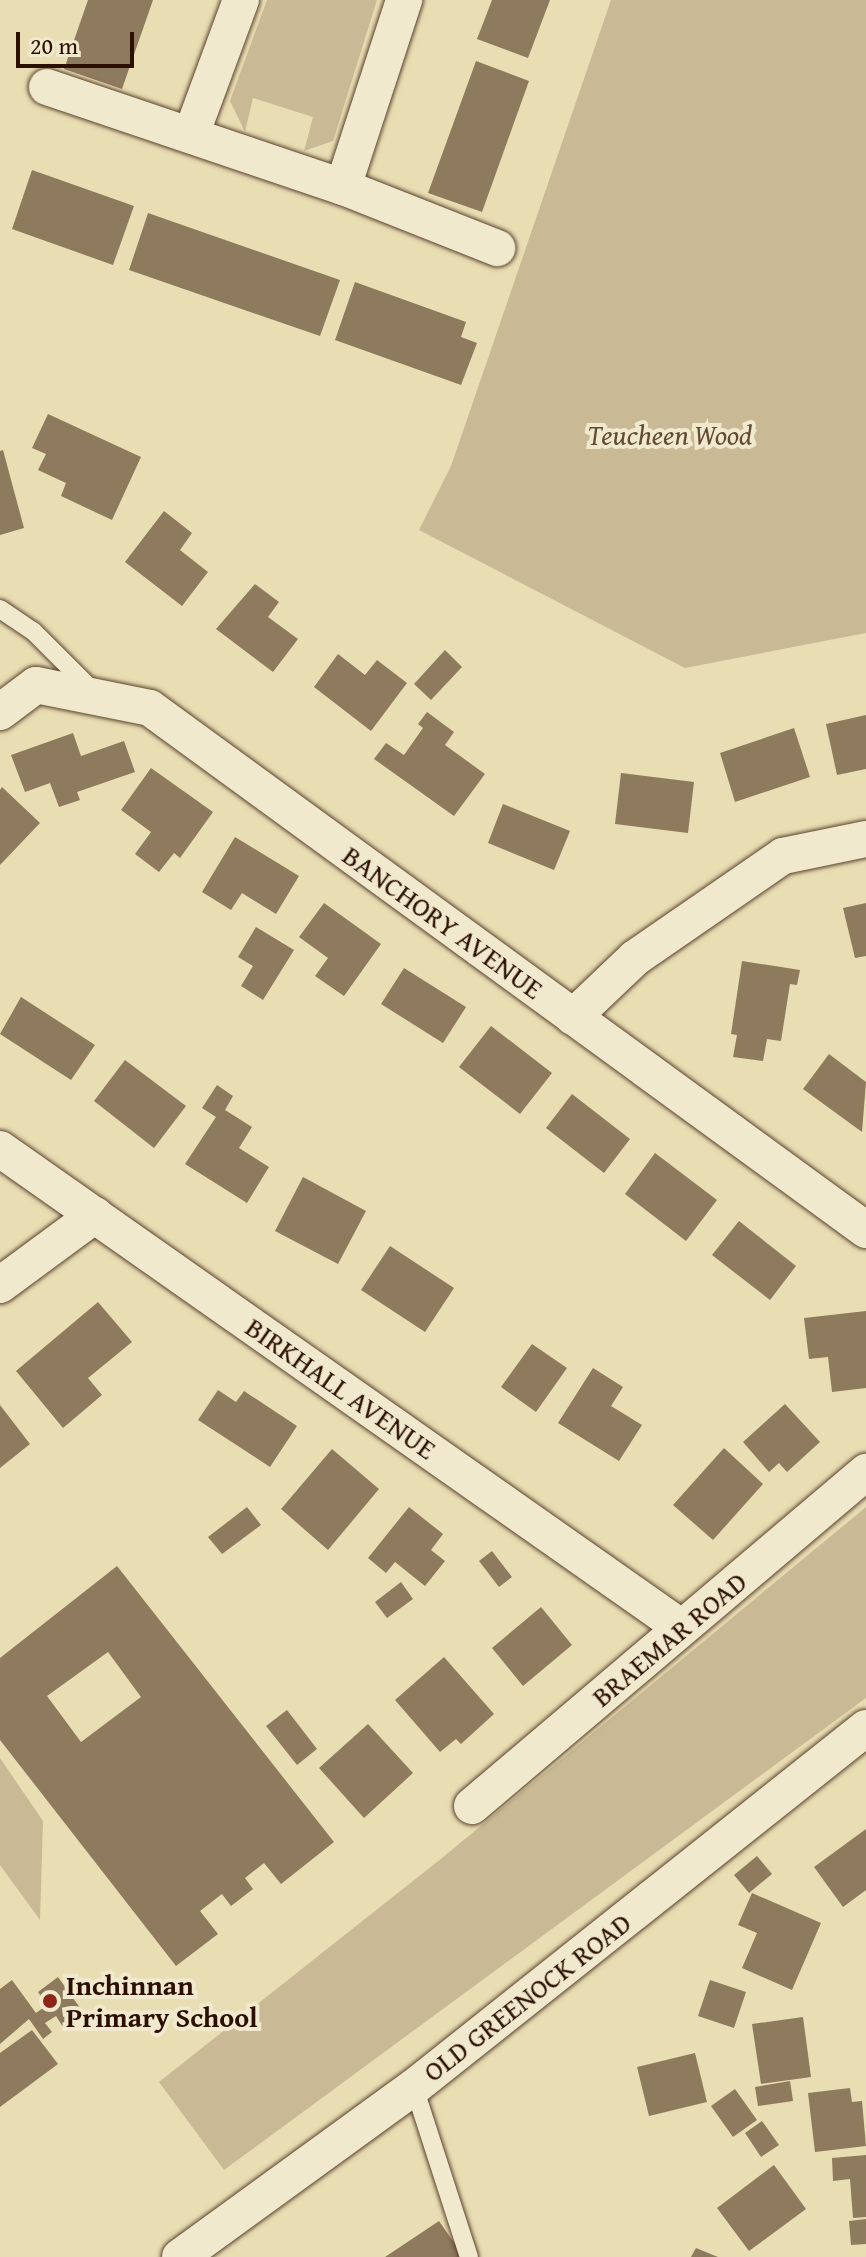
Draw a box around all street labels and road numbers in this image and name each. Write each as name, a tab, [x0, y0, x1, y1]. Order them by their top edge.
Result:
street label: BANCHORY AVENUE	[336, 838, 550, 1006]
street label: BIRKHALL AVENUE	[239, 1310, 443, 1466]
street label: BRAEMAR ROAD	[585, 1565, 753, 1713]
street label: OLD GREENOCK ROAD	[416, 1905, 638, 2089]

